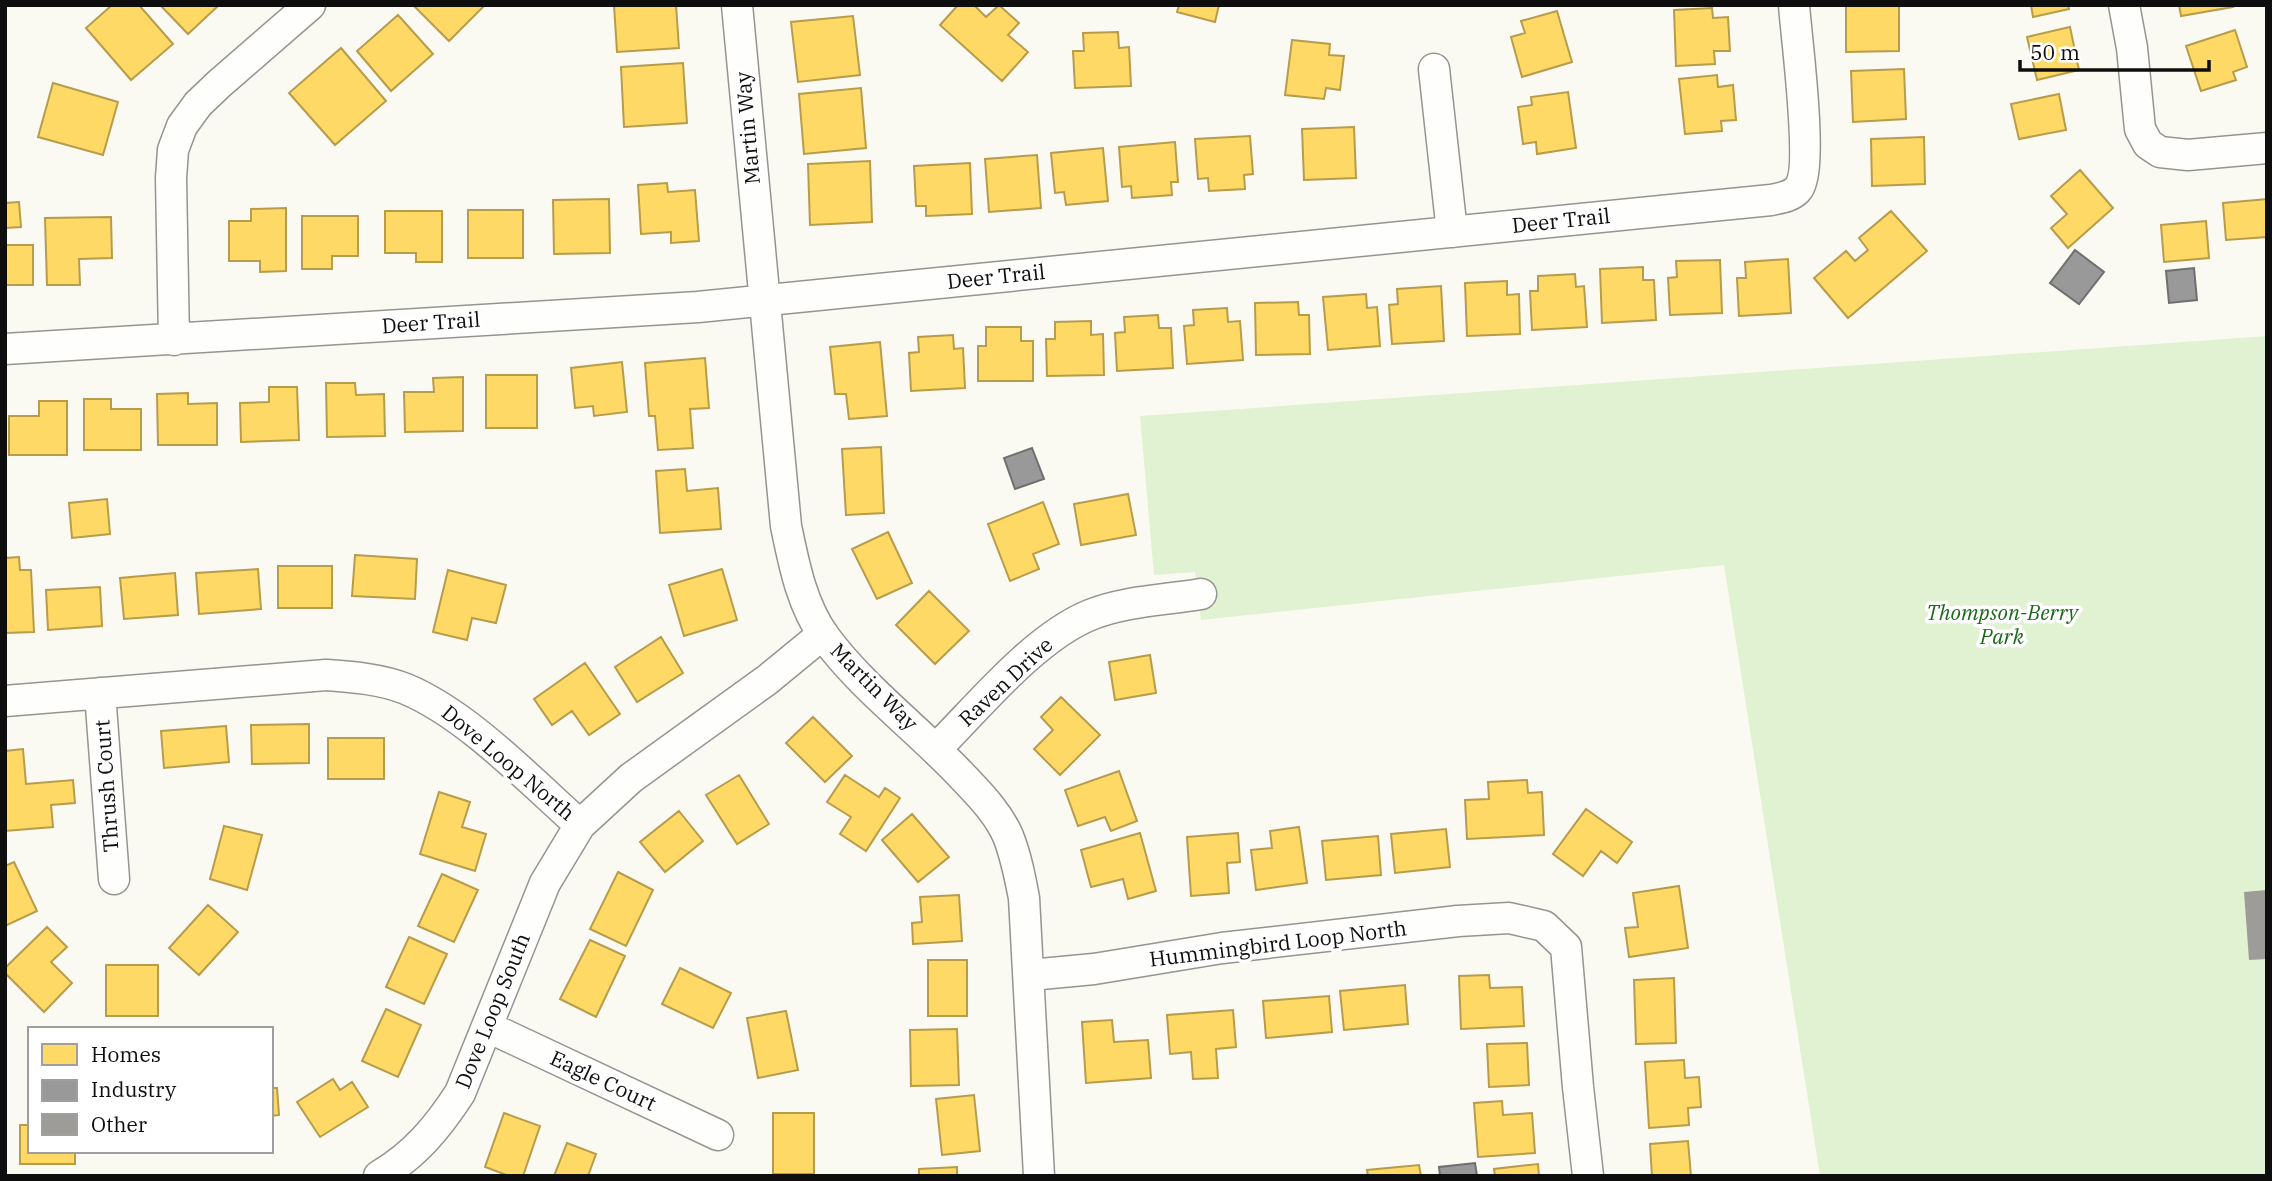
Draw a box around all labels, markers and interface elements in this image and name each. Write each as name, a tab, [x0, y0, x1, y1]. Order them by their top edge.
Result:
scale bar	[2020, 28, 2209, 72]
text: 50 m	[2030, 38, 2080, 66]
street label: Martin Way	[728, 70, 766, 186]
street label: Deer Trail	[1510, 201, 1611, 239]
street label: Deer Trail	[945, 257, 1046, 295]
street label: Deer Trail	[381, 305, 481, 339]
park label: Thompson-Berry Park	[1926, 598, 2080, 650]
street label: Raven Drive	[952, 630, 1058, 732]
street label: Martin Way	[825, 636, 925, 737]
street label: Dove Loop North	[436, 698, 581, 826]
street label: Thrush Court	[87, 719, 125, 853]
street label: Hummingbird Loop North	[1147, 913, 1408, 973]
street label: Dove Loop South	[448, 929, 536, 1093]
legend	[28, 1027, 273, 1153]
text: Homes	[91, 1040, 161, 1068]
street label: Eagle Court	[546, 1043, 661, 1117]
text: Industry	[91, 1075, 177, 1103]
text: Other	[91, 1110, 148, 1138]

